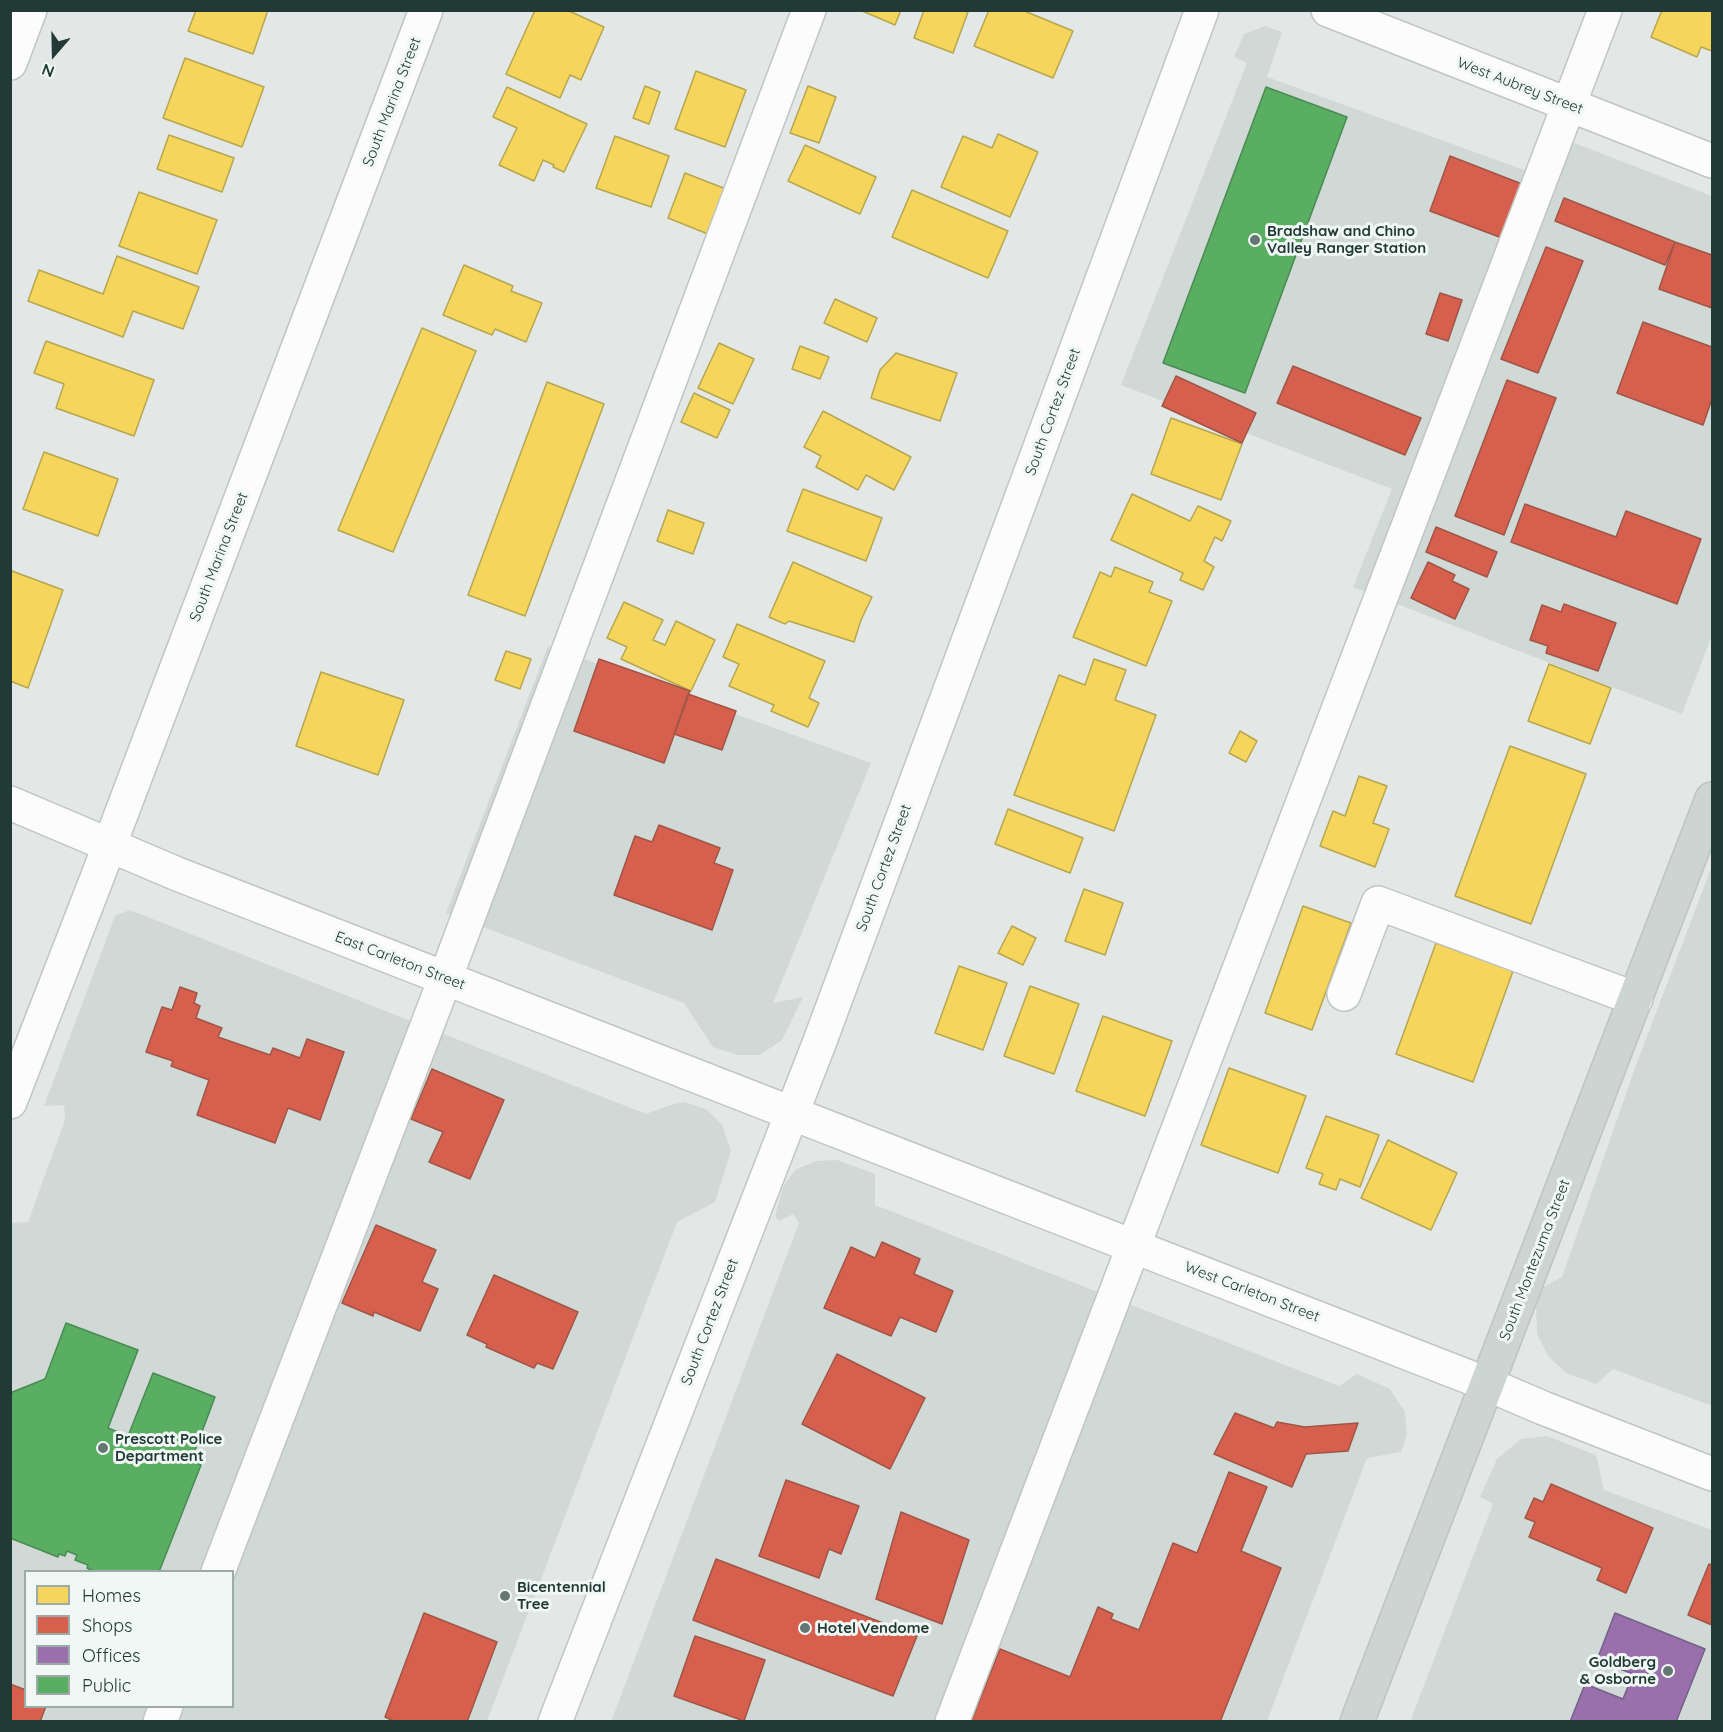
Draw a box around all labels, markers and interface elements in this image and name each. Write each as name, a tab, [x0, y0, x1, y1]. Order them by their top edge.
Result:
north arrow	[24, 24, 84, 84]
street label: South Marina Street	[359, 35, 425, 169]
street label: West Aubrey Street	[1454, 54, 1586, 118]
text: N	[39, 60, 57, 82]
place label: Bradshaw and Chino Valley Ranger Station	[1267, 222, 1426, 257]
marker: Bradshaw and Chino Valley Ranger Station	[1248, 233, 1262, 247]
street label: South Cortez Street	[1022, 346, 1084, 478]
street label: South Marina Street	[186, 490, 252, 624]
street label: South Cortez Street	[853, 802, 915, 934]
street label: East Carleton Street	[332, 928, 468, 994]
street label: South Montezuma Street	[1496, 1177, 1574, 1343]
street label: South Cortez Street	[678, 1256, 742, 1388]
street label: West Carleton Street	[1182, 1258, 1322, 1326]
place label: Prescott Police Department	[115, 1430, 222, 1465]
marker: Prescott Police Department	[96, 1441, 110, 1455]
legend	[24, 1570, 234, 1708]
place label: Bicentennial Tree	[517, 1578, 606, 1613]
text: Homes	[82, 1584, 141, 1607]
marker: Bicentennial Tree	[498, 1589, 512, 1603]
text: Shops	[82, 1614, 133, 1637]
place label: Hotel Vendome	[817, 1619, 929, 1637]
marker: Hotel Vendome	[798, 1621, 812, 1635]
text: Offices	[82, 1644, 141, 1667]
place label: Goldberg & Osborne	[1579, 1653, 1656, 1688]
marker: Goldberg & Osborne	[1661, 1664, 1675, 1678]
text: Public	[82, 1674, 131, 1697]

